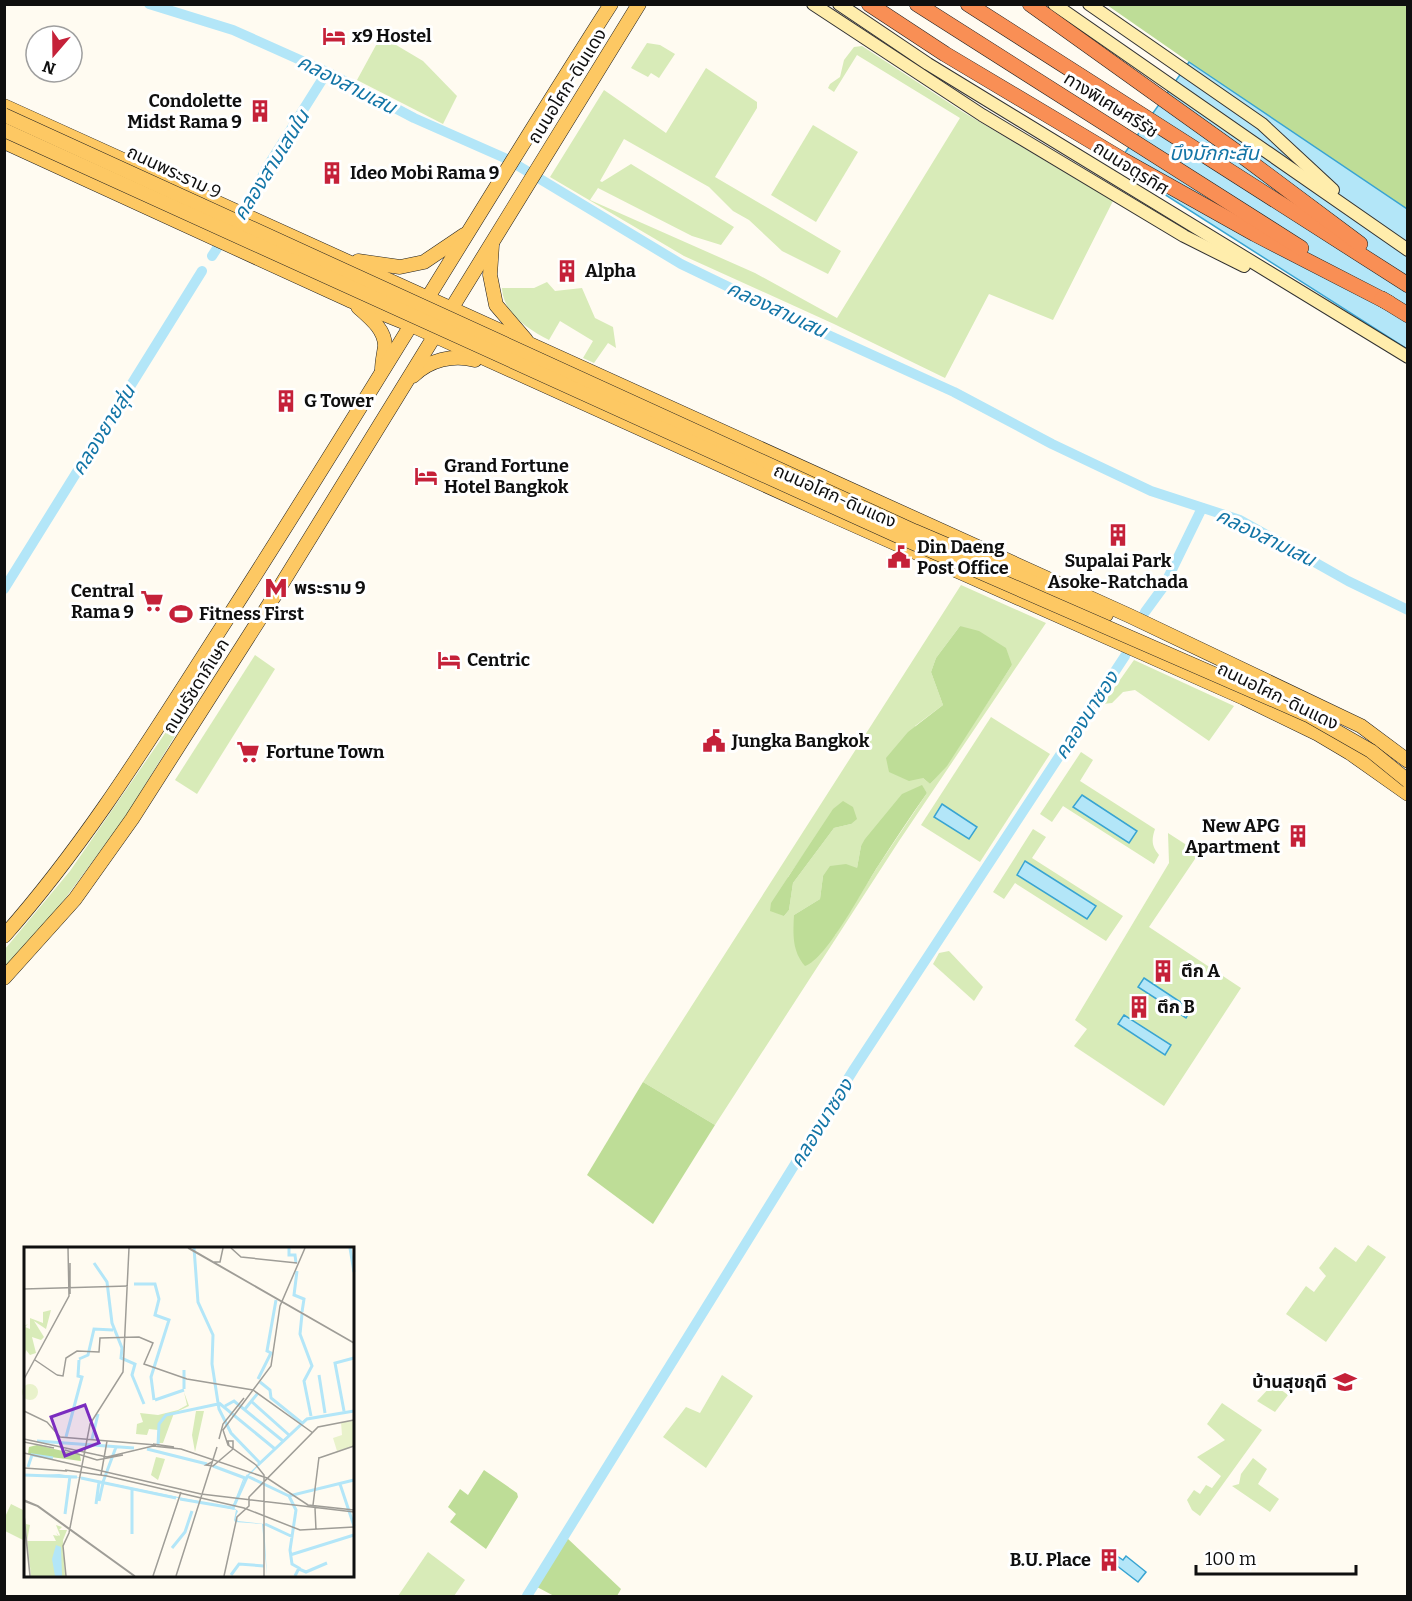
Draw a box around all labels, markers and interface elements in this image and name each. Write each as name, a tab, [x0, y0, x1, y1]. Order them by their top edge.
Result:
hotel icon: x9 Hostel	[321, 23, 347, 49]
north arrow	[24, 24, 84, 84]
street label: ถนนอโศก-ดินแดง	[523, 24, 611, 148]
place label: x9 Hostel	[352, 25, 432, 47]
water label: คลองสามเสน	[294, 49, 402, 120]
text: N	[40, 57, 58, 79]
street label: ทางพิเศษศรีรัช	[1060, 67, 1162, 143]
place label: Condolette Midst Rama 9	[127, 90, 242, 133]
building icon: Condolette Midst Rama 9	[247, 98, 273, 124]
water label: คลองสามเสนใน	[228, 104, 315, 224]
street label: ถนนจตุรทิศ	[1089, 136, 1173, 200]
street label: ถนนพระราม 9	[123, 141, 225, 203]
water label: บึงมักกะสัน	[1169, 141, 1261, 165]
building icon: Ideo Mobi Rama 9	[319, 160, 345, 186]
place label: Ideo Mobi Rama 9	[350, 162, 499, 184]
building icon: Alpha	[554, 258, 580, 284]
place label: Alpha	[585, 260, 636, 282]
water label: คลองสามเสน	[723, 275, 832, 343]
water label: คลองยายสุ่น	[66, 379, 142, 480]
building icon: G Tower	[273, 388, 299, 414]
place label: G Tower	[304, 390, 374, 412]
place label: Grand Fortune Hotel Bangkok	[444, 455, 569, 498]
street label: ถนนอโศก-ดินแดง	[770, 459, 900, 533]
hotel icon: Grand Fortune Hotel Bangkok	[413, 463, 439, 489]
water label: คลองสามเสน	[1213, 503, 1321, 572]
building icon: Supalai Park Asoke-Ratchada	[1105, 522, 1131, 548]
place label: Din Daeng Post Office	[917, 536, 1009, 579]
public building icon: Din Daeng Post Office	[886, 544, 912, 570]
place label: Supalai Park Asoke-Ratchada	[1048, 550, 1188, 593]
metro station icon: พระราม 9	[263, 575, 289, 601]
place label: พระราม 9	[294, 577, 366, 599]
place label: Central Rama 9	[71, 580, 134, 623]
supermarket icon: Central Rama 9	[139, 588, 165, 614]
sports icon: Fitness First	[168, 601, 194, 627]
place label: Fitness First	[199, 603, 304, 625]
street label: ถนนรัชดาภิเษก	[158, 634, 234, 738]
hotel icon: Centric	[436, 647, 462, 673]
place label: Centric	[467, 649, 530, 671]
street label: ถนนอโศก-ดินแดง	[1214, 657, 1342, 735]
water label: คลองนาซอง	[1049, 666, 1124, 763]
public building icon: Jungka Bangkok	[701, 728, 727, 754]
place label: Jungka Bangkok	[731, 730, 870, 752]
supermarket icon: Fortune Town	[235, 739, 261, 765]
place label: Fortune Town	[266, 741, 385, 763]
place label: New APG Apartment	[1185, 815, 1280, 858]
building icon: New APG Apartment	[1285, 823, 1311, 849]
building icon: ตึก A	[1150, 958, 1176, 984]
place label: ตึก A	[1181, 960, 1220, 982]
building icon: ตึก B	[1126, 994, 1152, 1020]
place label: ตึก B	[1157, 996, 1195, 1018]
water label: คลองนาซอง	[784, 1073, 858, 1172]
inset map	[24, 1247, 354, 1577]
school or university icon: บ้านสุขฤดี	[1332, 1369, 1358, 1395]
place label: บ้านสุขฤดี	[1252, 1371, 1327, 1393]
scale bar	[1196, 1538, 1356, 1576]
building icon: B.U. Place	[1096, 1547, 1122, 1573]
text: 100 m	[1205, 1548, 1256, 1570]
place label: B.U. Place	[1010, 1549, 1091, 1571]

